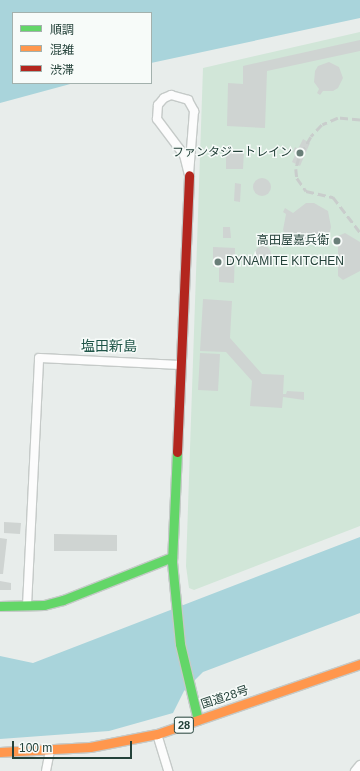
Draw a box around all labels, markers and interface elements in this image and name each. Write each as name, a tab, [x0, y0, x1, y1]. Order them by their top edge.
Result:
legend	[12, 12, 152, 84]
text: 順調	[50, 23, 74, 37]
text: 混雑	[50, 43, 74, 57]
text: 渋滞	[50, 63, 74, 77]
place label: ファンタジートレイン	[172, 146, 292, 160]
marker: ファンタジートレイン	[295, 148, 305, 158]
place label: 高田屋嘉兵衛	[257, 234, 329, 248]
marker: 高田屋嘉兵衛	[332, 236, 342, 246]
place label: DYNAMITE KITCHEN	[226, 255, 344, 269]
marker: DYNAMITE KITCHEN	[213, 257, 223, 267]
district label: 塩田新島	[81, 338, 137, 354]
street label: 国道28号	[199, 684, 251, 712]
road number: 28	[173, 716, 195, 734]
scale bar	[14, 733, 134, 759]
text: 100 m	[19, 741, 52, 755]

